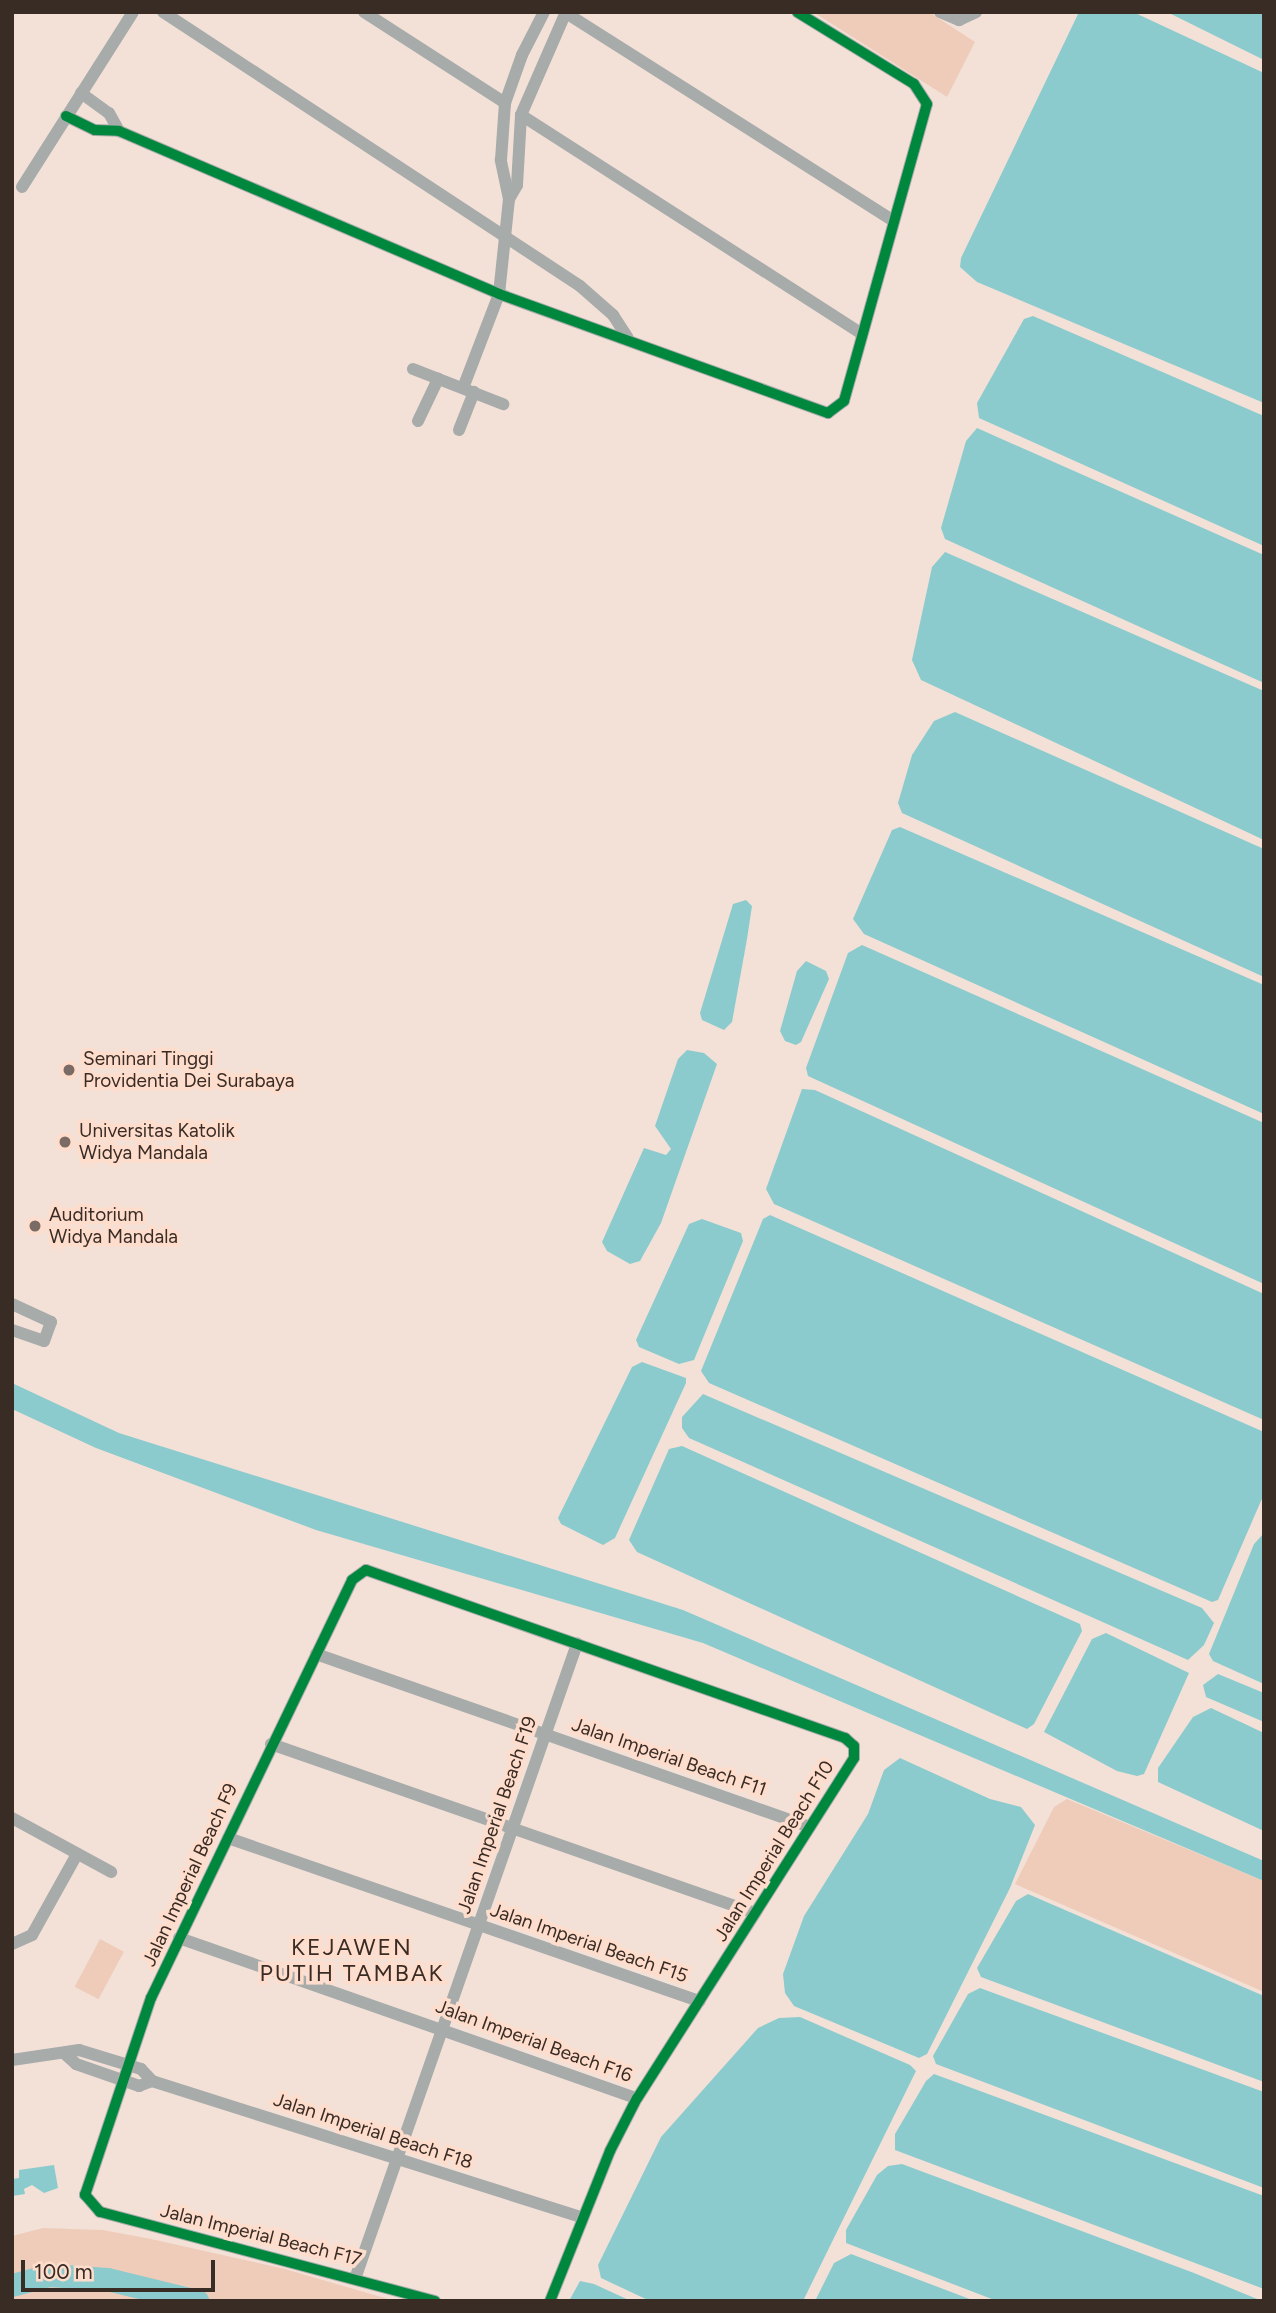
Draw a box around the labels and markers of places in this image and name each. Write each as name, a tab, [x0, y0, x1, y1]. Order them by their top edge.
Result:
place label: Seminari Tinggi Providentia Dei Surabaya	[83, 1048, 295, 1092]
marker: Seminari Tinggi Providentia Dei Surabaya	[61, 1062, 77, 1078]
place label: Universitas Katolik Widya Mandala	[79, 1120, 235, 1164]
marker: Universitas Katolik Widya Mandala	[57, 1134, 73, 1150]
place label: Auditorium Widya Mandala	[49, 1204, 178, 1248]
marker: Auditorium Widya Mandala	[27, 1218, 43, 1234]

